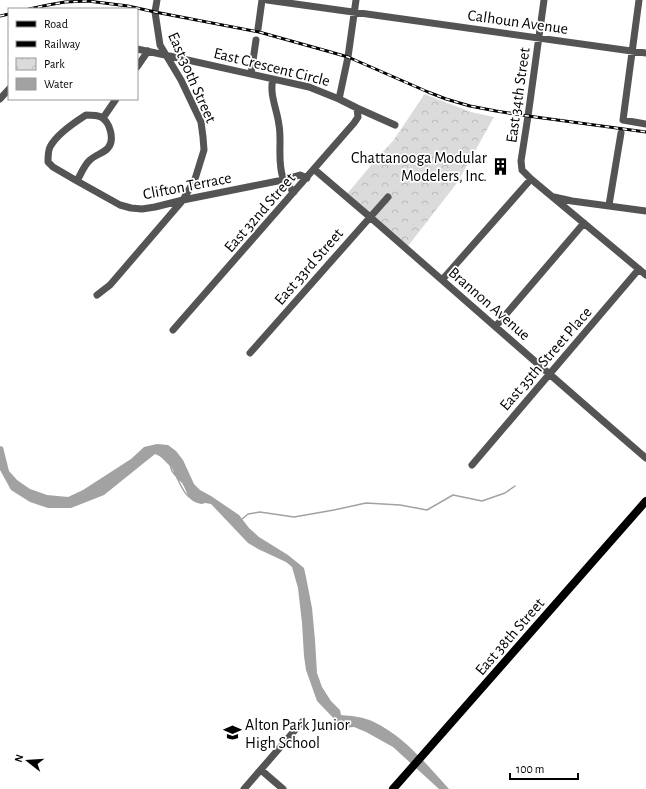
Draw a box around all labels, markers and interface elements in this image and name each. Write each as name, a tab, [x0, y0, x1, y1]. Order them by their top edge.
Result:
street label: Calhoun Avenue	[467, 7, 569, 37]
legend	[8, 8, 138, 100]
text: Road	[44, 18, 68, 30]
street label: East 30th Street	[165, 30, 219, 125]
text: Railway	[44, 38, 80, 51]
street label: East Crescent Circle	[212, 45, 332, 89]
street label: East 34th Street	[503, 46, 533, 144]
text: Park	[44, 58, 65, 70]
text: Water	[44, 78, 73, 90]
place label: Chattanooga Modular Modelers, Inc.	[351, 150, 488, 184]
building icon: Chattanooga Modular Modelers, Inc.	[490, 156, 510, 176]
street label: Clifton Terrace	[142, 170, 233, 202]
street label: East 32nd Street	[221, 170, 298, 255]
street label: East 33rd Street	[271, 225, 346, 308]
street label: Brannon Avenue	[446, 264, 533, 343]
street label: East 35th Street Place	[497, 304, 595, 413]
street label: East 38th Street	[472, 595, 547, 678]
place label: Alton Park Junior High School	[245, 717, 351, 751]
school or university icon: Alton Park Junior High School	[222, 723, 242, 743]
north arrow	[8, 741, 48, 781]
text: N	[13, 753, 25, 763]
scale bar	[510, 755, 578, 781]
text: 100 m	[516, 763, 544, 775]

